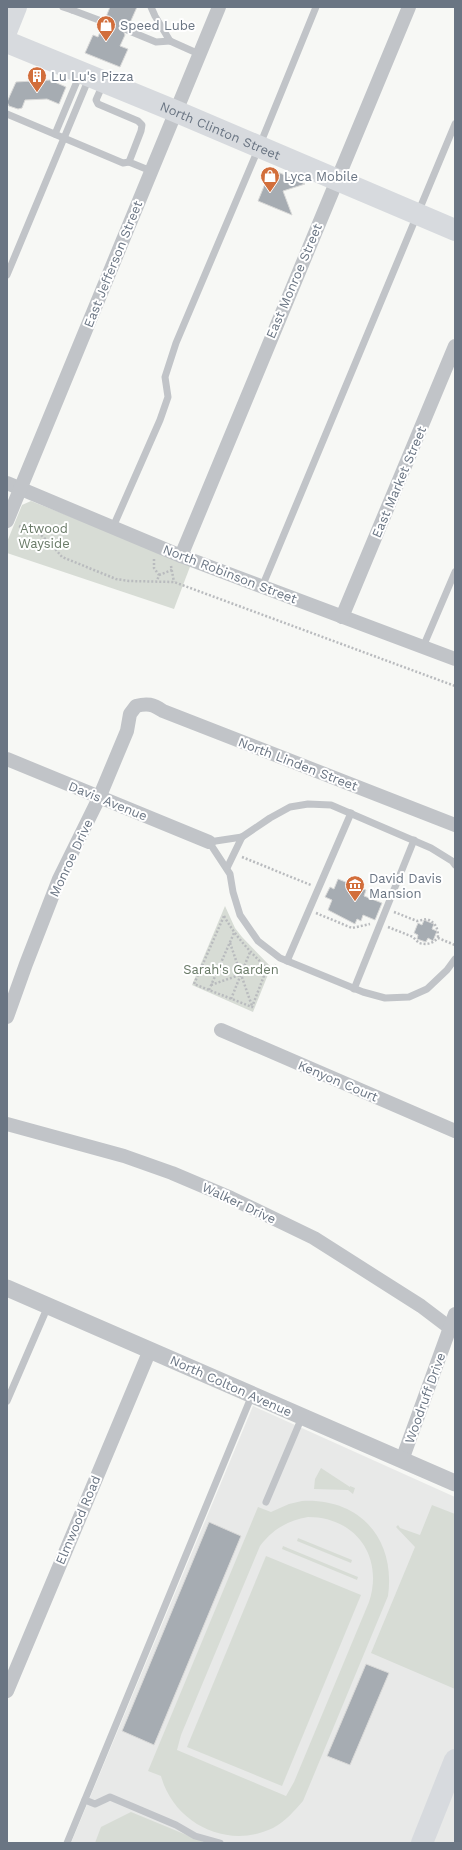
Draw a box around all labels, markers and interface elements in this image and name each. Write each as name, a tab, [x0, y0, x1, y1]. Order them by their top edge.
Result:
shop icon: Speed Lube	[95, 14, 117, 42]
place label: Speed Lube	[120, 18, 195, 33]
building icon: Lu Lu's Pizza	[26, 65, 48, 93]
place label: Lu Lu's Pizza	[51, 69, 134, 84]
street label: North Clinton Street	[158, 98, 283, 163]
shop icon: Lyca Mobile	[259, 165, 281, 193]
place label: Lyca Mobile	[284, 169, 358, 184]
street label: East Jefferson Street	[81, 198, 146, 330]
street label: East Monroe Street	[263, 221, 325, 341]
street label: East Market Street	[369, 424, 429, 540]
park label: Atwood Wayside	[18, 521, 70, 551]
street label: North Robinson Street	[161, 542, 300, 607]
street label: North Linden Street	[236, 734, 360, 794]
street label: Davis Avenue	[66, 778, 150, 824]
street label: Monroe Drive	[46, 817, 96, 899]
place label: David Davis Mansion	[369, 871, 442, 901]
museum icon: David Davis Mansion	[344, 874, 366, 902]
park label: Sarah's Garden	[183, 962, 279, 977]
street label: Kenyon Court	[296, 1057, 381, 1105]
street label: Walker Drive	[200, 1179, 278, 1227]
street label: Woodruff Drive	[402, 1351, 448, 1445]
street label: North Colton Avenue	[168, 1352, 294, 1420]
street label: Elmwood Road	[53, 1473, 103, 1567]

